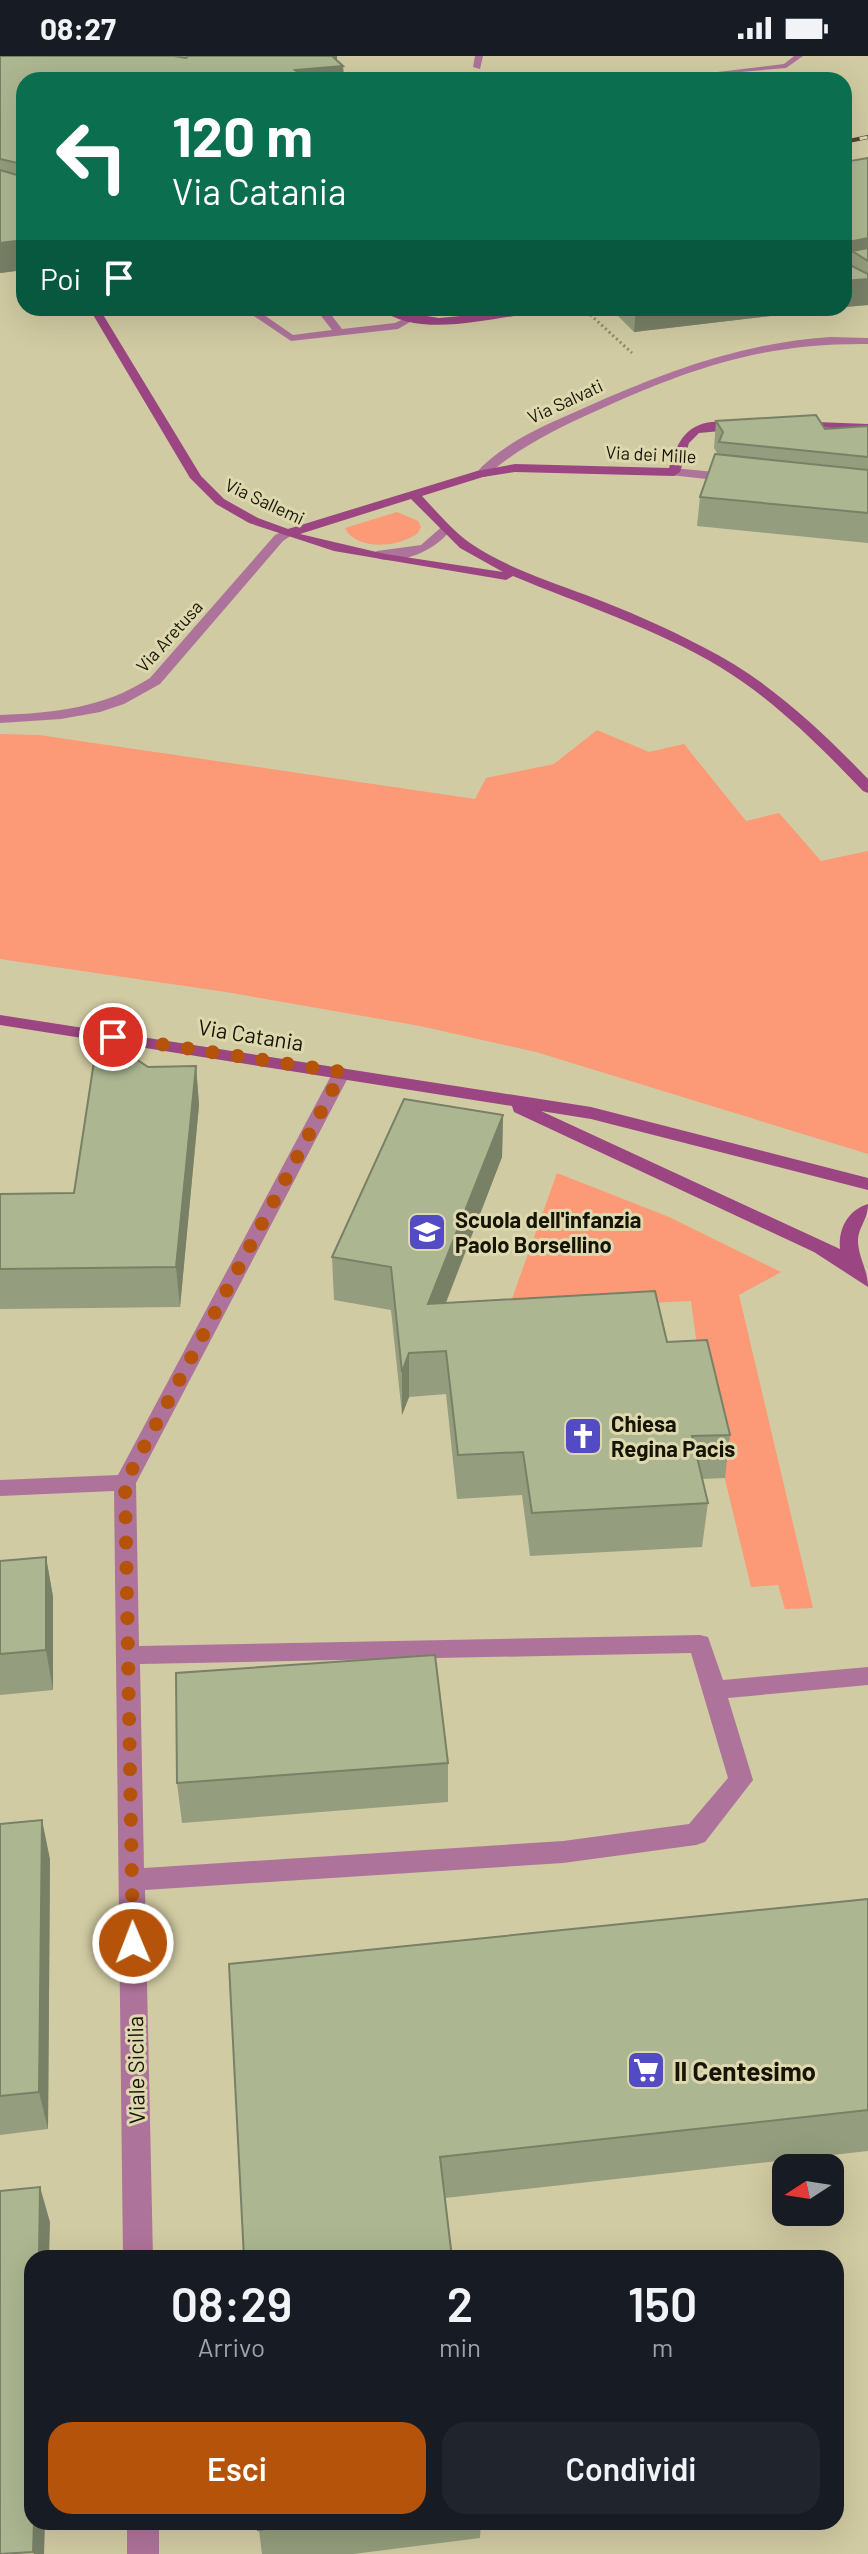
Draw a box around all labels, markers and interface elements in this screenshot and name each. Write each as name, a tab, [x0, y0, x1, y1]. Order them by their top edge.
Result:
text: 08:27	[40, 10, 116, 46]
text: 120 m	[172, 101, 313, 168]
icon: left	[40, 104, 144, 208]
text: Via Catania	[172, 169, 346, 212]
icon: arrive	[97, 256, 141, 300]
text: Poi	[40, 260, 81, 296]
street label: Via Salvati	[524, 374, 606, 428]
street label: Via dei Mille	[605, 441, 697, 467]
street label: Via Sallemi	[222, 473, 308, 529]
street label: Via Aretusa	[131, 596, 207, 676]
pin	[79, 1003, 147, 1071]
street label: Via Catania	[196, 1013, 306, 1055]
icon: arrive	[91, 1015, 135, 1059]
place label: Scuola dell'infanzia Paolo Borsellino	[455, 1206, 641, 1257]
school or university icon: Scuola dell'infanzia Paolo Borsellino	[406, 1211, 448, 1253]
place label: Chiesa Regina Pacis	[611, 1410, 735, 1461]
church icon: Chiesa Regina Pacis	[562, 1415, 604, 1457]
position arrow	[91, 1901, 175, 1985]
street label: Viale Sicilia	[121, 2016, 149, 2124]
supermarket icon: Il Centesimo	[625, 2049, 667, 2091]
place label: Il Centesimo	[674, 2055, 816, 2086]
north arrow	[772, 2154, 844, 2226]
map controls	[772, 2154, 844, 2226]
text: 08:29	[171, 2274, 292, 2332]
text: 2	[447, 2274, 473, 2332]
text: 150	[628, 2274, 697, 2332]
text: Arrivo	[198, 2331, 265, 2362]
text: min	[439, 2331, 481, 2362]
text: m	[652, 2331, 673, 2362]
button: Esci	[48, 2422, 426, 2514]
button: Condividi	[442, 2422, 820, 2514]

